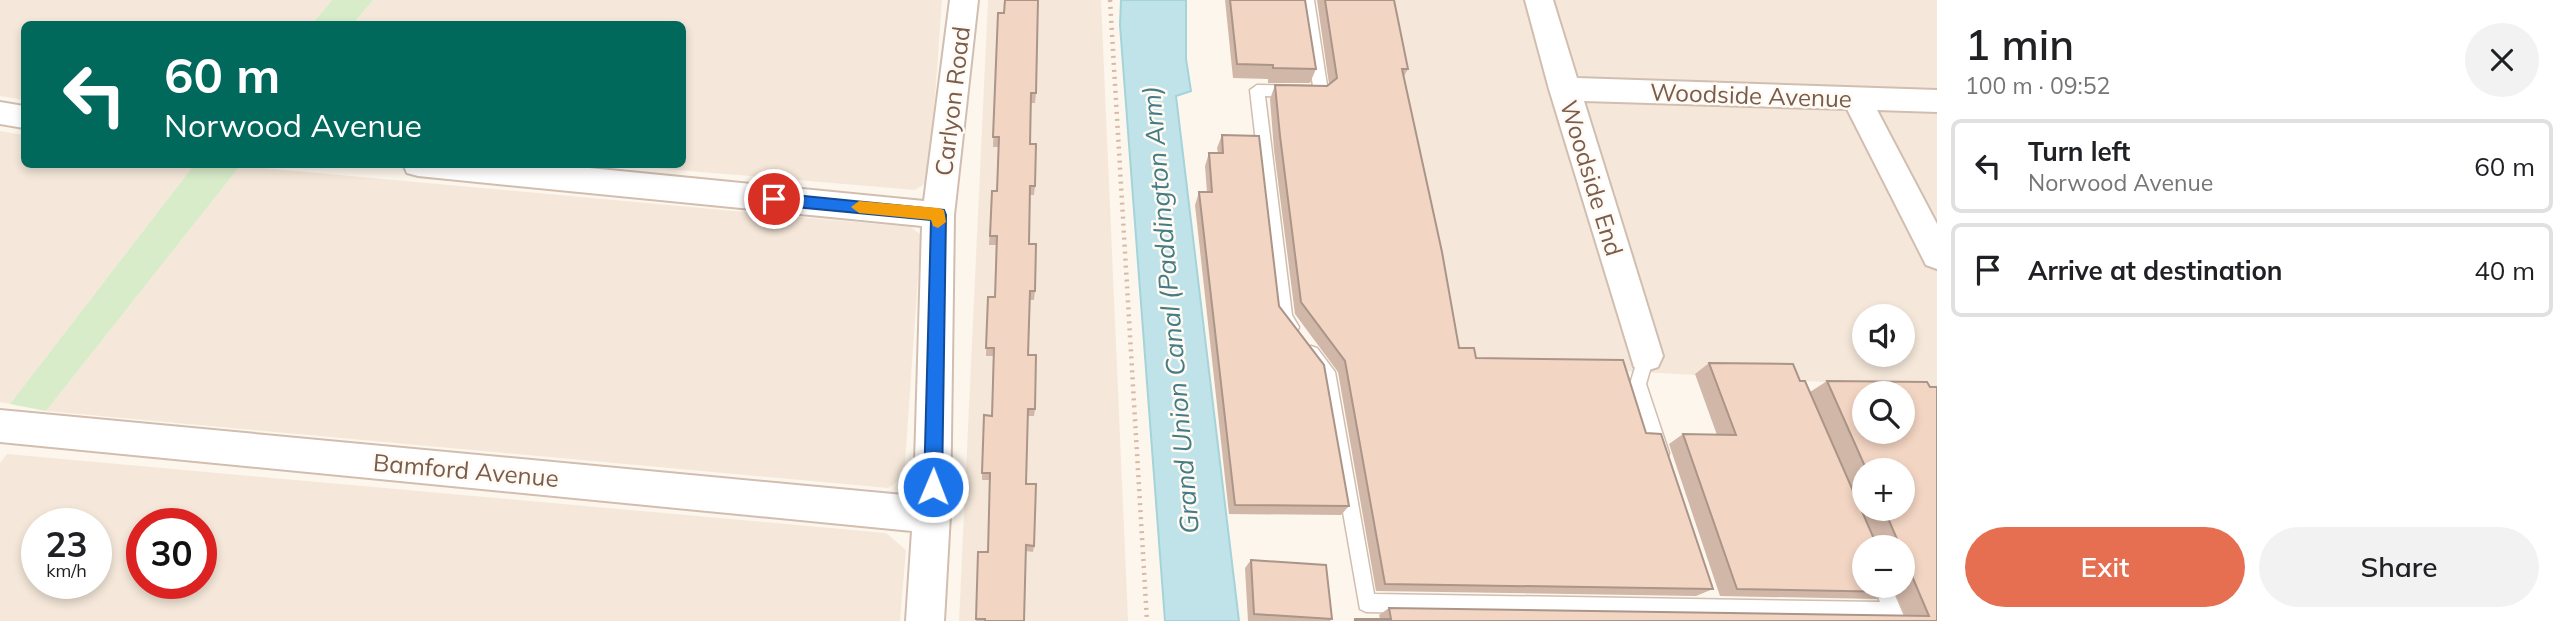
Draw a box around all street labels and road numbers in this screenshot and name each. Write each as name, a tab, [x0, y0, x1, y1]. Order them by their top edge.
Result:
street label: Carlyon Road	[928, 25, 976, 177]
street label: Woodside Avenue	[1650, 76, 1852, 114]
street label: Woodside End	[1554, 97, 1630, 259]
street label: Bamford Avenue	[372, 447, 560, 493]

